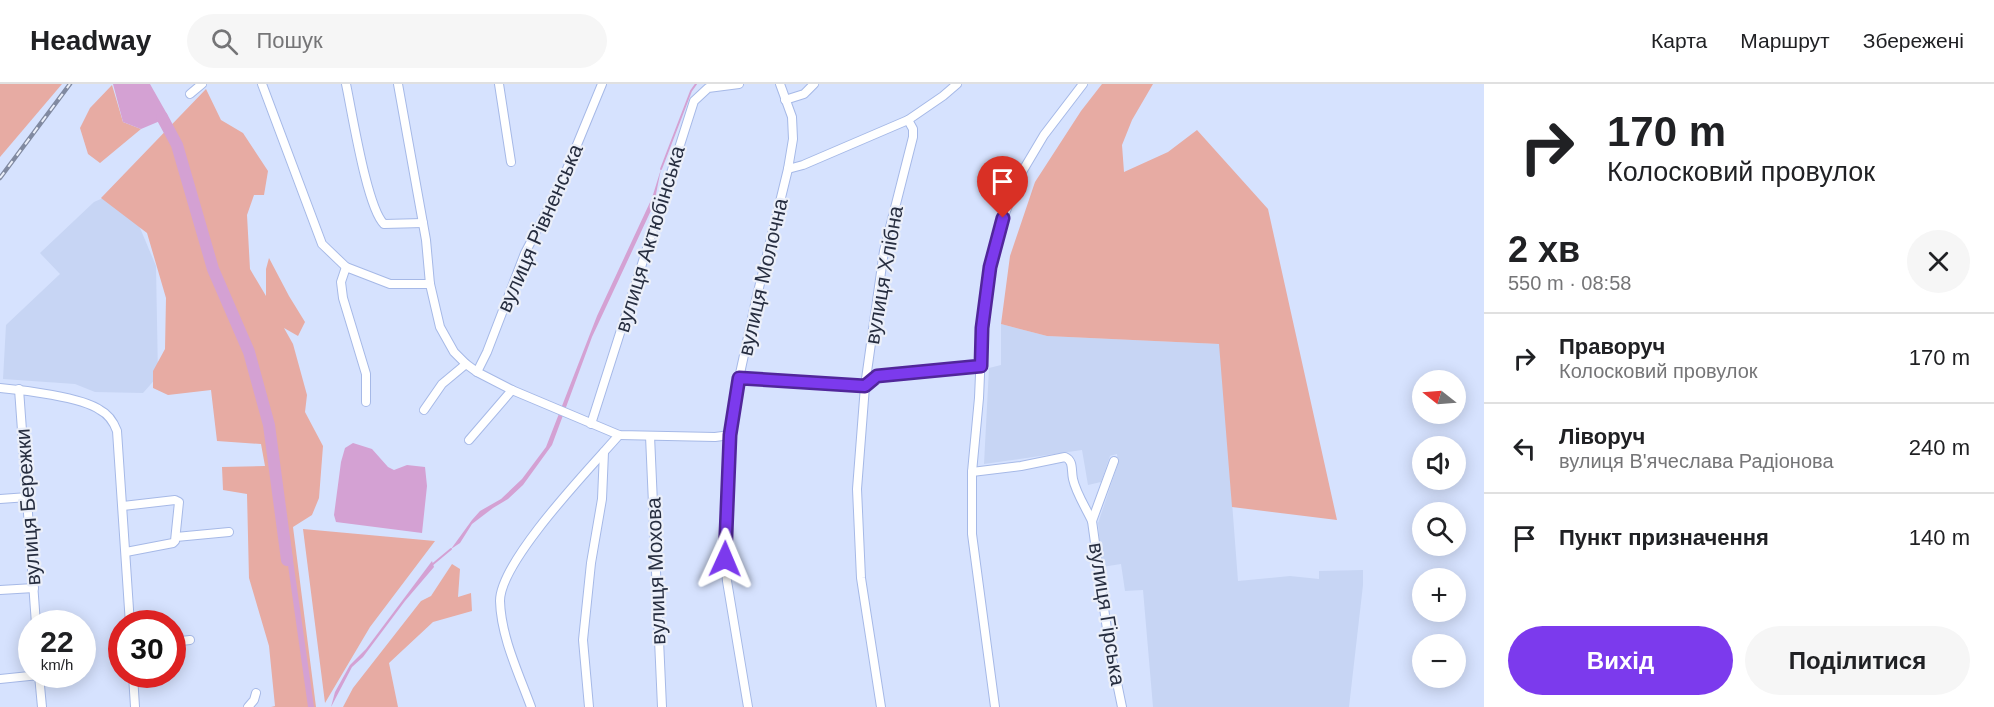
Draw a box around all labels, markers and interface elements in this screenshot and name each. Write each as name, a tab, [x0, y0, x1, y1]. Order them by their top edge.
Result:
search box	[187, 14, 607, 68]
text: Headway	[30, 25, 151, 56]
icon: search	[208, 25, 241, 58]
text: Пошук	[256, 28, 323, 53]
text: Карта	[1651, 29, 1707, 52]
text: Маршрут	[1740, 29, 1830, 52]
text: Збережені	[1863, 29, 1964, 52]
icon: right	[1508, 108, 1586, 186]
text: 170 m	[1607, 108, 1726, 155]
street label: вулиця Рівненська	[492, 140, 587, 315]
street label: вулиця Актюбінська	[610, 143, 689, 335]
pin	[977, 156, 1028, 218]
text: Колосковий провулок	[1607, 157, 1875, 187]
icon: arrive	[986, 165, 1019, 198]
street label: вулиця Молочна	[733, 196, 792, 358]
street label: вулиця Хлібна	[860, 204, 907, 346]
text: 2 хв	[1508, 229, 1580, 270]
button: close	[1907, 230, 1970, 293]
text: 550 m · 08:58	[1508, 272, 1631, 294]
text: Праворуч	[1559, 334, 1665, 359]
icon: right	[1508, 342, 1541, 375]
text: 170 m	[1909, 345, 1970, 370]
text: Колосковий провулок	[1559, 360, 1758, 382]
north arrow	[1412, 370, 1466, 424]
map controls	[1412, 370, 1466, 688]
text: Ліворуч	[1559, 424, 1645, 449]
street label: вулиця Бережки	[11, 428, 44, 586]
icon: left	[1508, 432, 1541, 465]
text: 240 m	[1909, 435, 1970, 460]
button: sound	[1412, 436, 1466, 490]
text: вулиця В'ячеслава Радіонова	[1559, 450, 1834, 472]
street label: вулиця Мохова	[641, 497, 670, 645]
button: search	[1412, 502, 1466, 556]
icon: arrive	[1508, 522, 1541, 555]
text: Пункт призначення	[1559, 525, 1769, 550]
text: 140 m	[1909, 525, 1970, 550]
position arrow	[693, 527, 757, 591]
street label: вулиця Гірська	[1085, 541, 1130, 687]
button: +	[1412, 568, 1466, 622]
speed limit sign: 30	[108, 610, 186, 688]
text: 22	[40, 625, 74, 658]
button: Вихід	[1508, 626, 1733, 695]
button: Поділитися	[1745, 626, 1970, 695]
button: −	[1412, 634, 1466, 688]
text: km/h	[41, 656, 73, 673]

